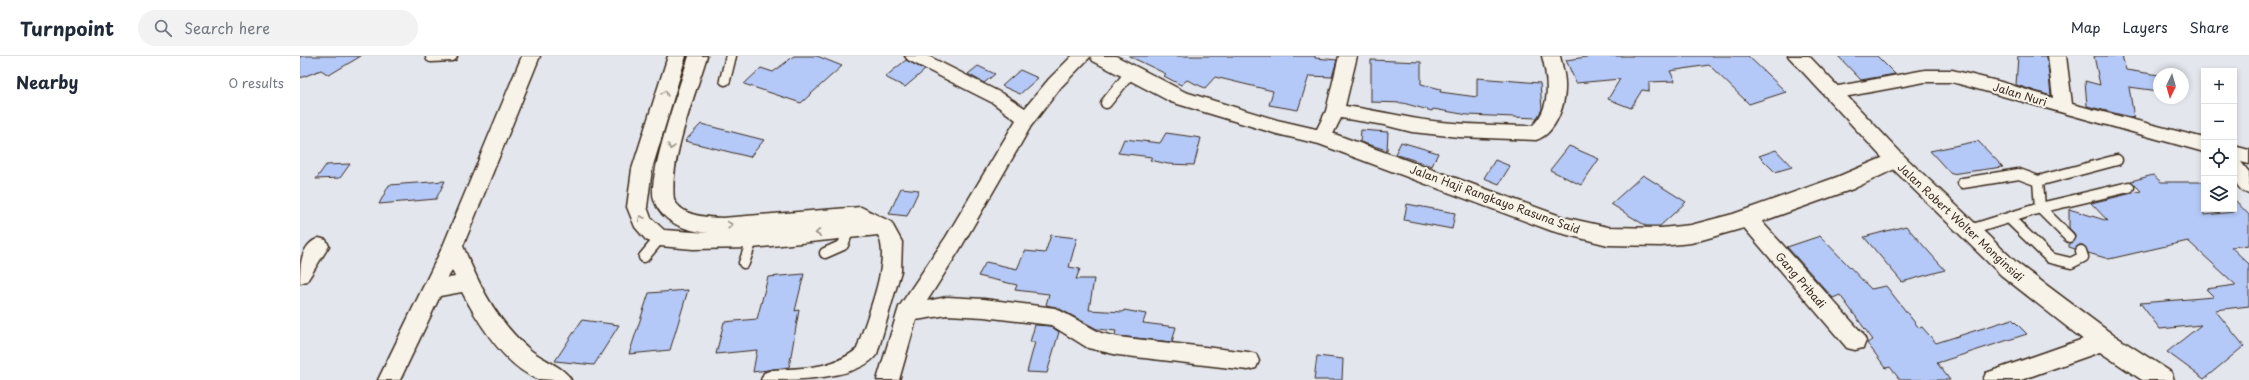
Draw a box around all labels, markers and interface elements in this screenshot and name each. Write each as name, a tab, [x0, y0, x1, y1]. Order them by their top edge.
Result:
search box	[138, 10, 418, 46]
text: Turnpoint	[20, 14, 114, 42]
text: Search here	[184, 16, 270, 39]
icon: search	[152, 17, 174, 39]
text: Map	[2071, 17, 2101, 38]
text: Layers	[2123, 17, 2168, 38]
text: Share	[2190, 17, 2229, 38]
north arrow	[2153, 68, 2189, 104]
map controls	[2201, 68, 2237, 212]
button: +	[2201, 68, 2237, 104]
text: Nearby	[16, 69, 78, 95]
text: 0 results	[229, 73, 284, 92]
street label: Jalan Nuri	[1991, 78, 2049, 110]
one-way arrow	[660, 90, 669, 97]
button: −	[2201, 104, 2237, 140]
button: locate	[2201, 140, 2237, 176]
one-way arrow	[668, 144, 676, 151]
street label: Jalan Robert Wolter Monginsidi	[1894, 159, 2028, 285]
street label: Jalan Haji Rangkayo Rasuna Said	[1408, 160, 1582, 238]
button: layers	[2201, 176, 2237, 212]
one-way arrow	[638, 215, 646, 222]
one-way arrow	[727, 220, 733, 229]
one-way arrow	[814, 228, 821, 237]
street label: Gang Pribadi	[1772, 248, 1830, 312]

